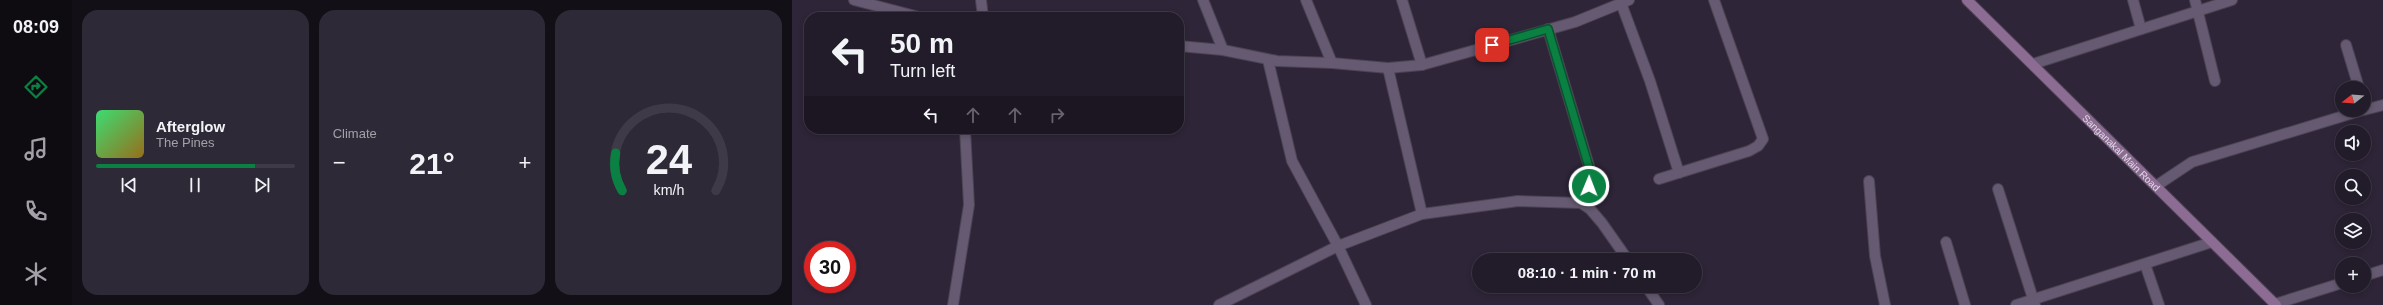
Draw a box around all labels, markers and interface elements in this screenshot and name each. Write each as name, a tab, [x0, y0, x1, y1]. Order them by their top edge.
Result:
text: 08:09	[13, 17, 59, 37]
icon: left	[824, 28, 876, 80]
text: 50 m	[890, 28, 954, 59]
pin	[1475, 28, 1509, 62]
icon: arrive	[1481, 34, 1503, 56]
text: Turn left	[890, 61, 955, 81]
icon: directions	[22, 73, 50, 101]
north arrow	[2335, 81, 2371, 117]
map controls	[2335, 81, 2371, 293]
icon: left	[920, 104, 942, 126]
icon: ahead	[962, 104, 984, 126]
icon: ahead	[1004, 104, 1026, 126]
icon: right	[1046, 104, 1068, 126]
street label: Sanganakal Main Road	[2081, 112, 2162, 193]
text: Afterglow	[156, 118, 225, 135]
button: sound	[2335, 125, 2371, 161]
text: Climate	[333, 126, 377, 141]
icon: music	[22, 135, 50, 163]
text: The Pines	[156, 135, 215, 150]
text: 24	[646, 135, 692, 182]
text: 21°	[409, 147, 455, 180]
text: −	[333, 150, 346, 175]
text: +	[518, 150, 531, 175]
position arrow	[1568, 165, 1610, 207]
button: search	[2335, 169, 2371, 205]
icon: previous	[118, 174, 140, 196]
icon: pause	[184, 174, 206, 196]
icon: next	[251, 174, 273, 196]
text: km/h	[653, 181, 684, 197]
icon: phone	[22, 197, 50, 225]
button: layers	[2335, 213, 2371, 249]
speed limit sign: 30	[804, 241, 856, 293]
button: +	[2335, 257, 2371, 293]
icon: climate	[22, 260, 50, 288]
text: 08:10 · 1 min · 70 m	[1518, 264, 1656, 281]

